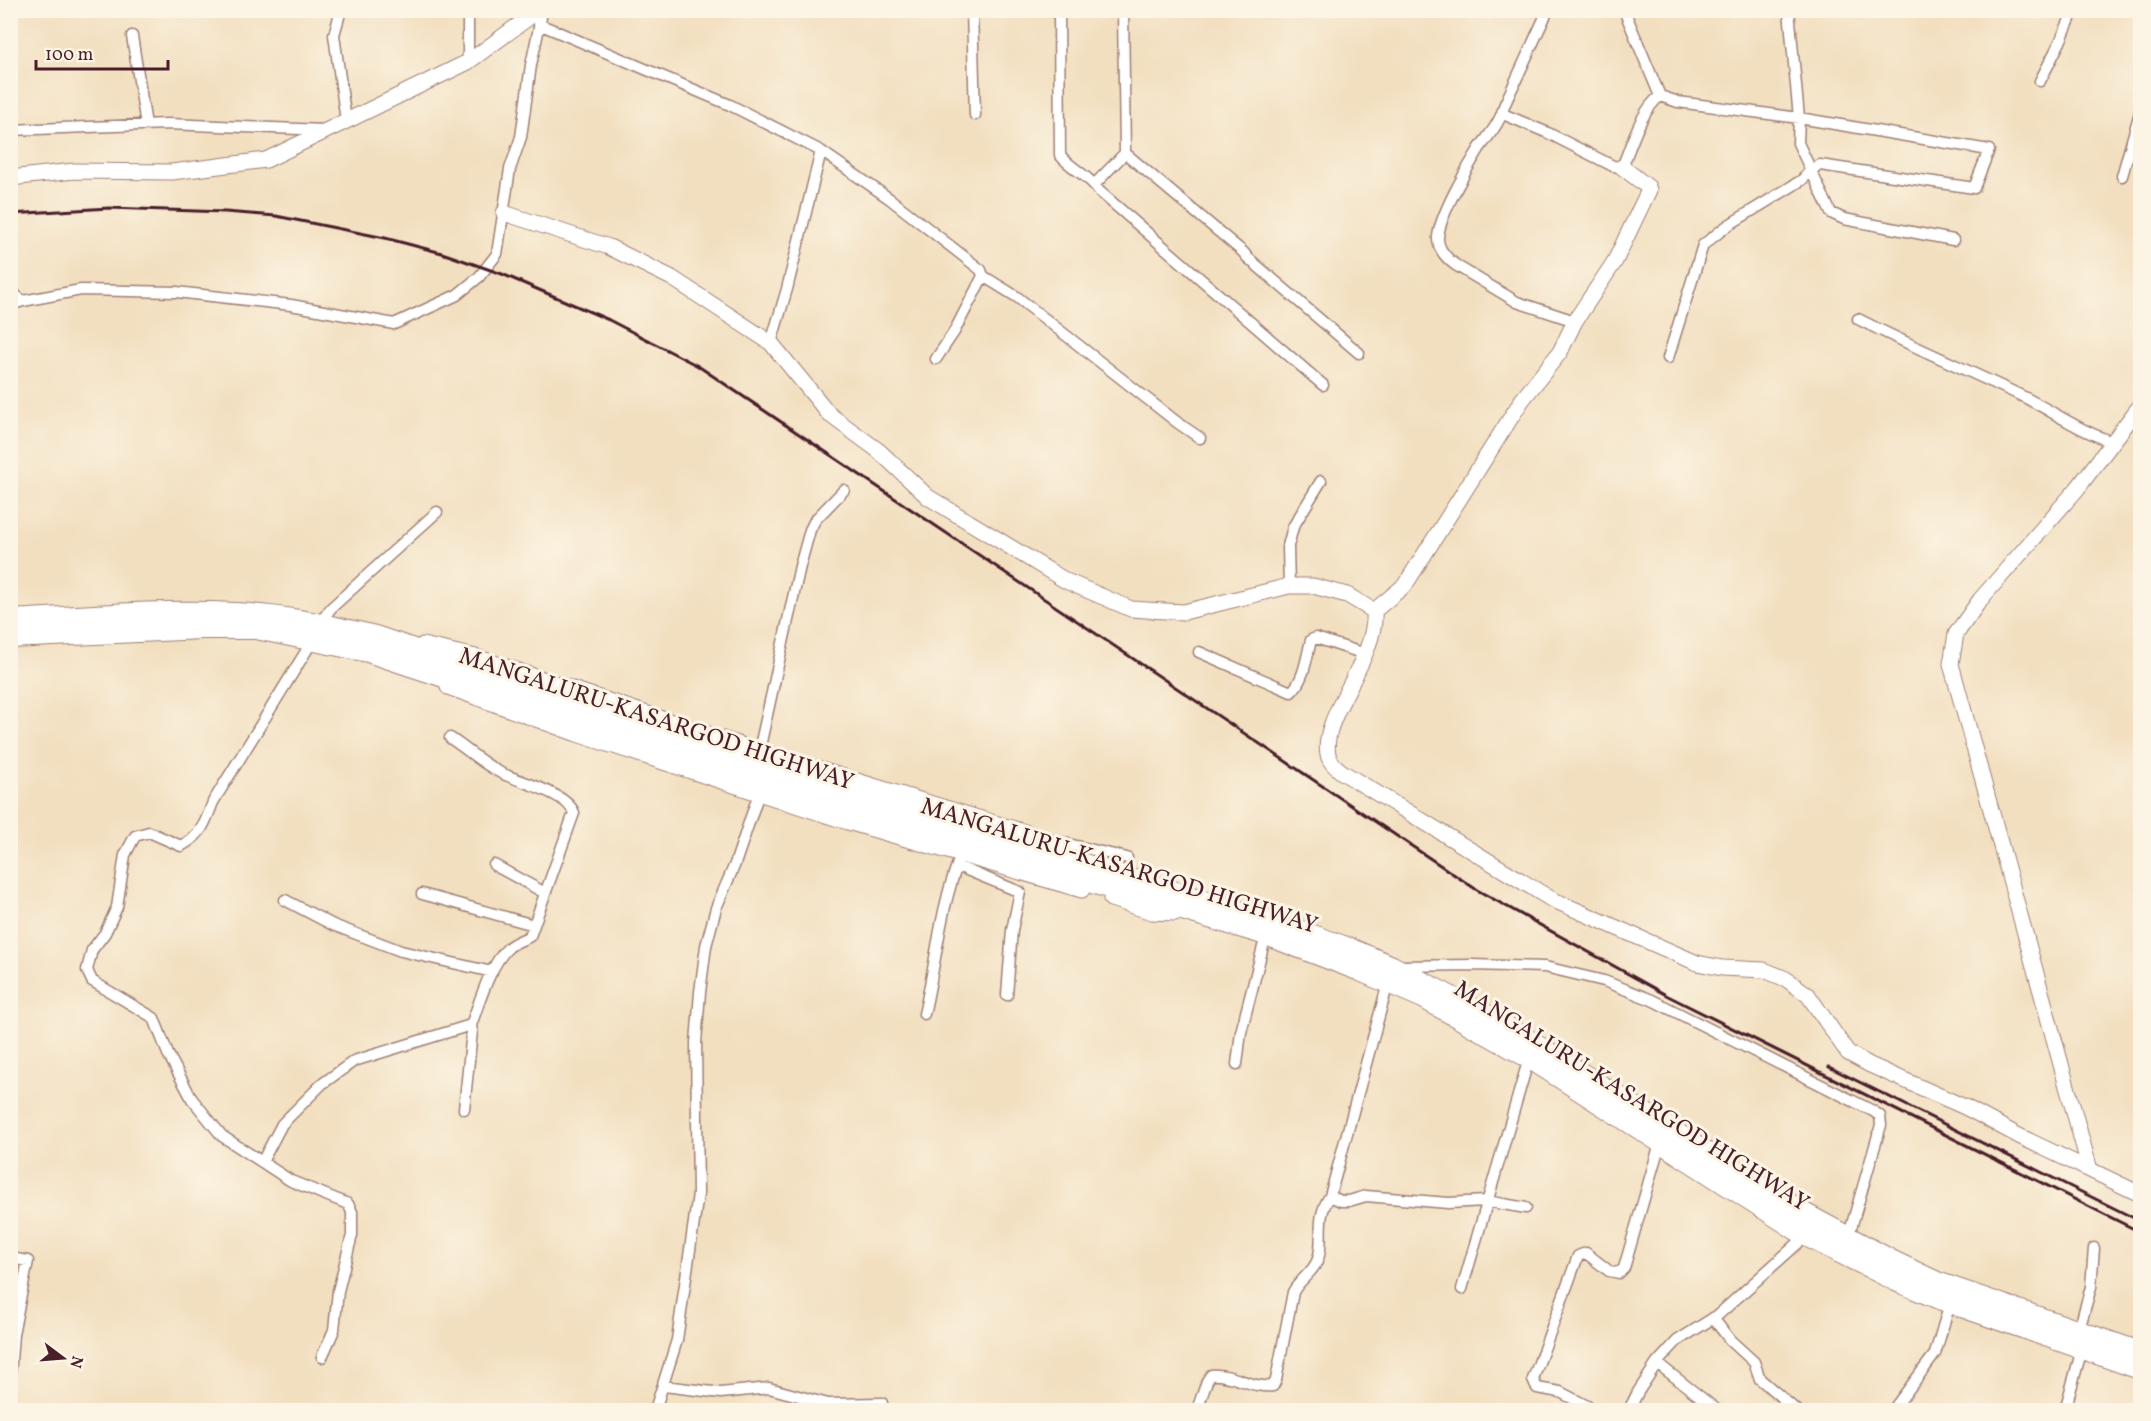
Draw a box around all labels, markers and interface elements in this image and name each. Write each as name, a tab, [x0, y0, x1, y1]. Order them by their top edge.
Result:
scale bar	[36, 33, 168, 71]
text: 100 m	[45, 43, 94, 68]
street label: MANGALURU-KASARGOD HIGHWAY	[454, 640, 858, 800]
street label: MANGALURU-KASARGOD HIGHWAY	[916, 790, 1322, 944]
street label: MANGALURU-KASARGOD HIGHWAY	[1447, 973, 1815, 1221]
north arrow	[33, 1328, 93, 1388]
text: N	[63, 1353, 88, 1371]

